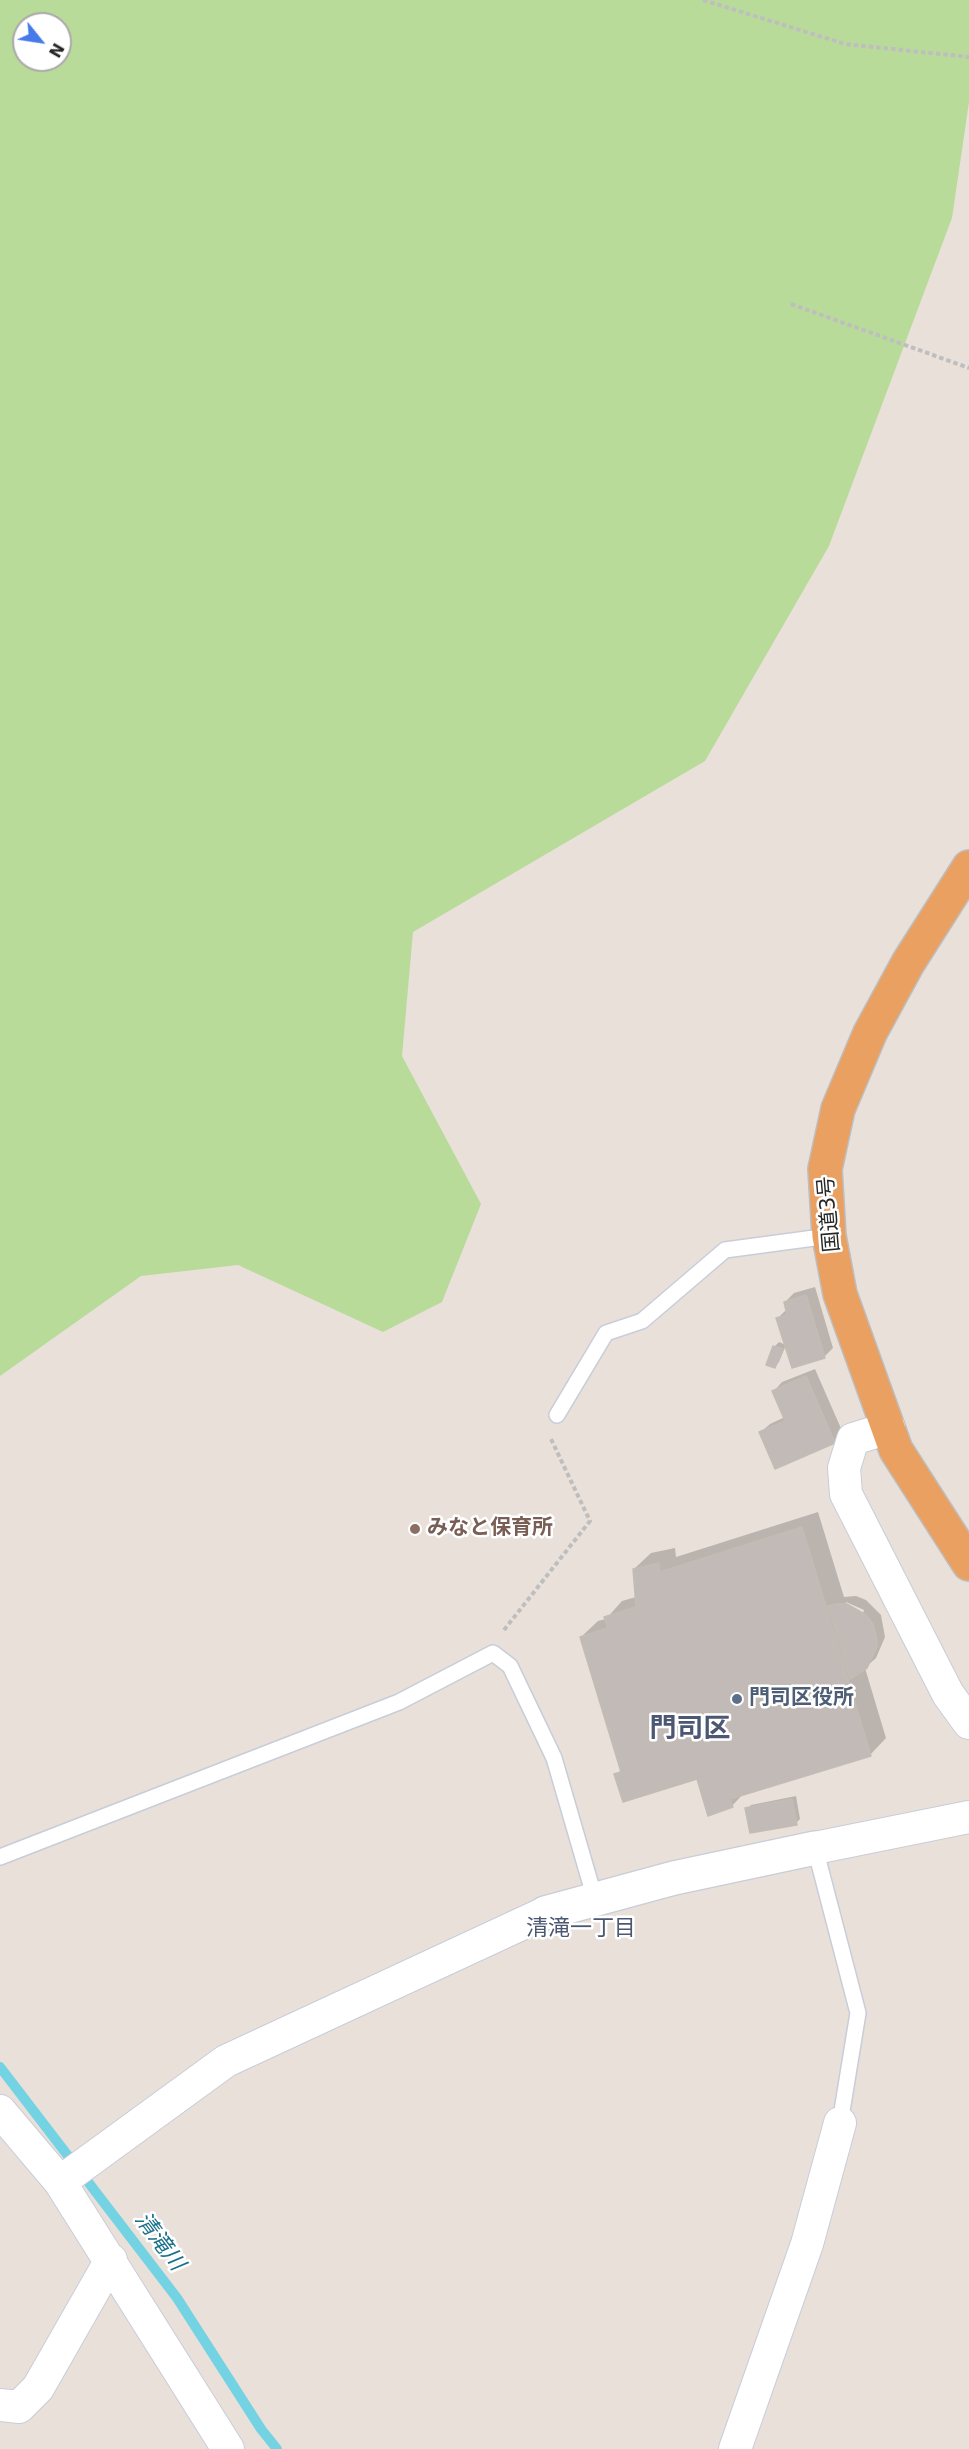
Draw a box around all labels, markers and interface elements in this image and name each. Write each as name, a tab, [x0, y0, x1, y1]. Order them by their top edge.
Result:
north arrow	[12, 12, 72, 72]
text: N	[45, 40, 68, 61]
street label: 国道3号	[814, 1175, 846, 1253]
place label: みなと保育所	[427, 1516, 553, 1542]
marker: みなと保育所	[408, 1522, 422, 1536]
place label: 門司区役所	[749, 1686, 854, 1712]
marker: 門司区役所	[730, 1692, 744, 1706]
district label: 門司区	[650, 1714, 730, 1746]
district label: 清滝一丁目	[526, 1916, 636, 1942]
water label: 清滝川	[129, 2208, 189, 2276]

